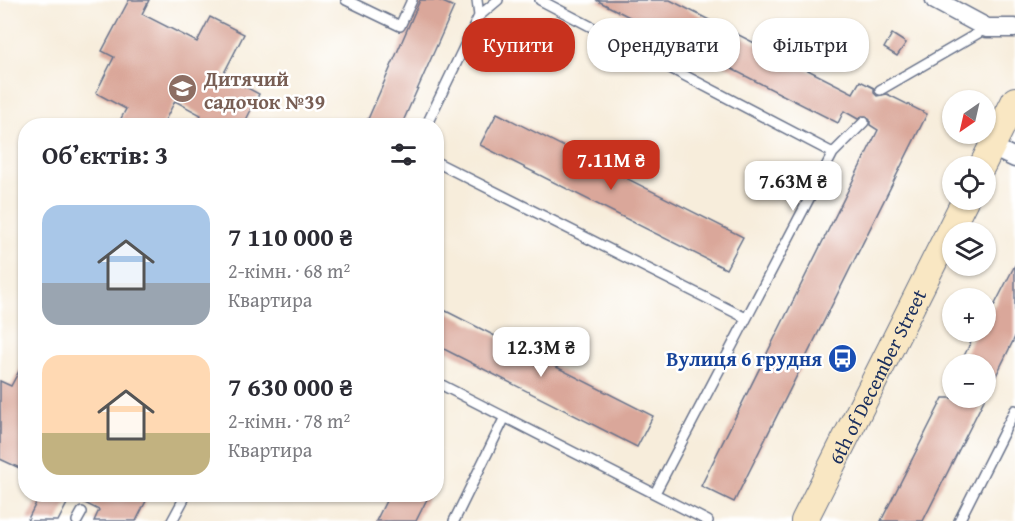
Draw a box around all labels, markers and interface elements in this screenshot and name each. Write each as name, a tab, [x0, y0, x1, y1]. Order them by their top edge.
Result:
chip: Купити	[462, 18, 575, 72]
chip: Орендувати	[587, 18, 740, 72]
chip: Фільтри	[752, 18, 869, 72]
place label: Дитячий садочок №39	[203, 64, 325, 116]
school or university icon: Дитячий садочок №39	[167, 73, 199, 105]
north arrow	[942, 90, 996, 144]
map controls	[942, 90, 996, 408]
text: Об’єктів: 3	[42, 135, 168, 174]
icon: filters	[387, 138, 420, 171]
pin: 7.11M ₴	[556, 140, 666, 191]
text: 7.11M ₴	[577, 145, 645, 174]
button: locate	[942, 156, 996, 210]
pin: 7.63M ₴	[738, 161, 848, 212]
text: 7.63M ₴	[759, 166, 827, 195]
text: 7 110 000 ₴	[228, 217, 353, 256]
button: layers	[942, 222, 996, 276]
icon: home	[90, 229, 162, 301]
text: 2-кімн. · 68 m²	[228, 256, 350, 285]
street label: 6th of December Street	[820, 284, 933, 469]
text: Квартира	[228, 285, 312, 314]
button: +	[942, 288, 996, 342]
pin: 12.3M ₴	[486, 327, 596, 378]
text: 12.3M ₴	[507, 332, 575, 361]
bus stop icon: Вулиця 6 грудня	[827, 342, 859, 374]
place label: Вулиця 6 грудня	[666, 344, 822, 373]
button: −	[942, 354, 996, 408]
text: 7 630 000 ₴	[228, 367, 353, 406]
icon: home	[90, 379, 162, 451]
text: 2-кімн. · 78 m²	[228, 406, 350, 435]
text: Квартира	[228, 435, 312, 464]

